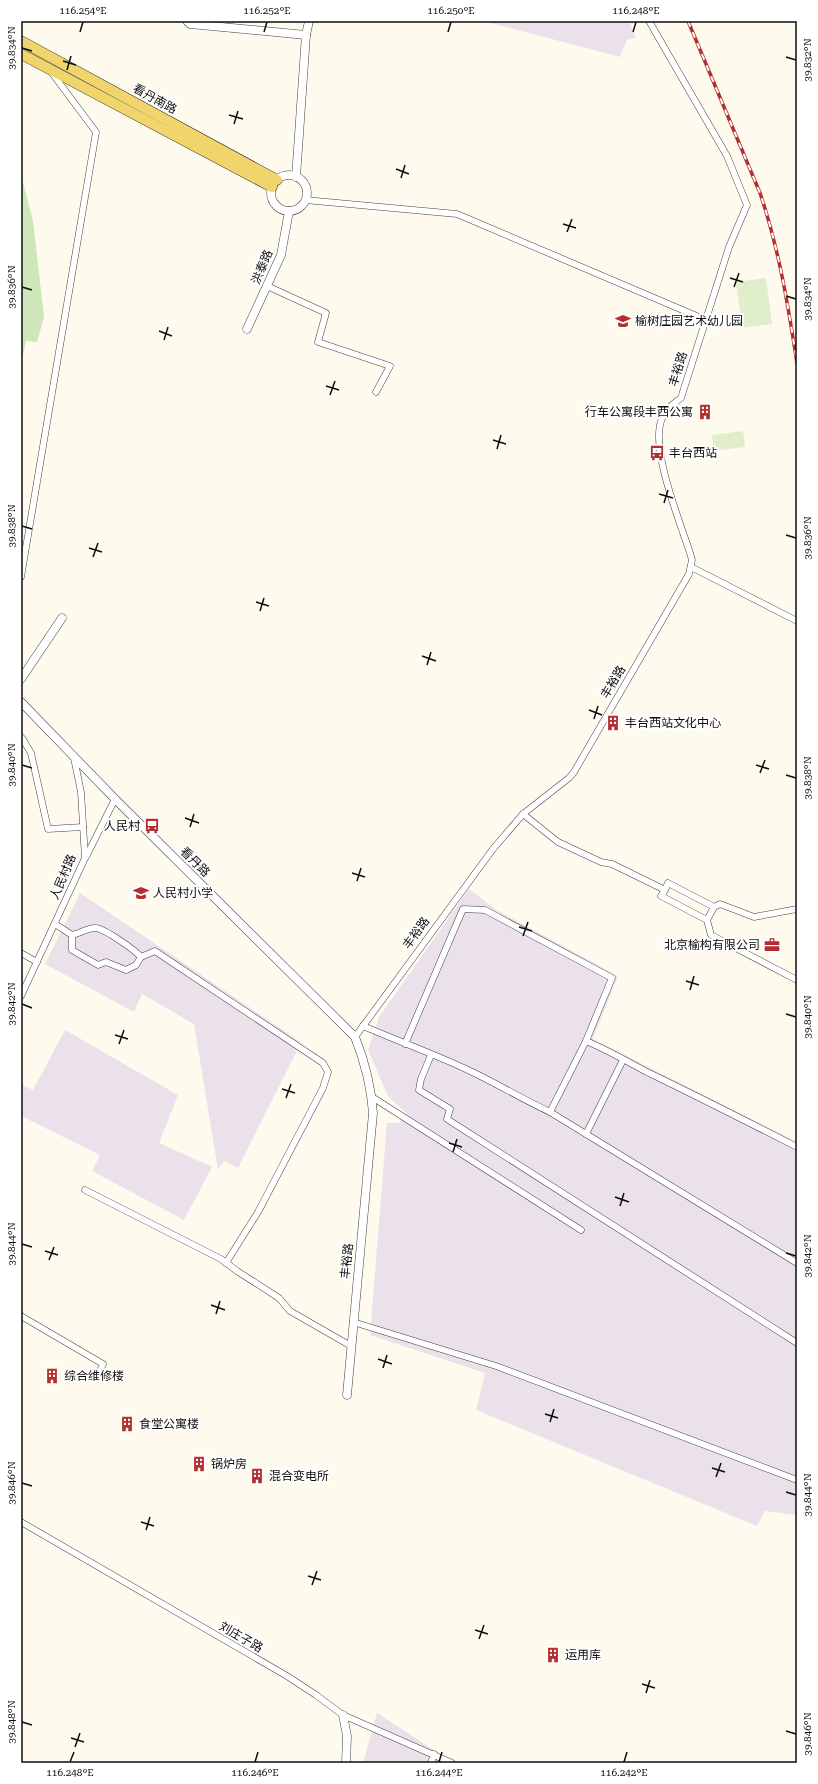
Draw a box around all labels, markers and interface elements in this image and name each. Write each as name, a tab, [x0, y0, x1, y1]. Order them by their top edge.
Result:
text: 116.254°E	[59, 5, 107, 16]
text: 116.252°E	[243, 5, 291, 16]
text: 116.250°E	[427, 5, 475, 16]
text: 116.248°E	[612, 5, 660, 16]
text: 39.834°N	[6, 26, 17, 70]
text: 39.832°N	[802, 38, 813, 82]
street label: 看丹南路	[131, 81, 179, 117]
street label: 洪泰路	[249, 248, 275, 286]
text: 39.836°N	[6, 265, 17, 309]
text: 39.834°N	[802, 277, 813, 321]
school or university icon: 榆树庄园艺术幼儿园	[614, 312, 632, 330]
place label: 榆树庄园艺术幼儿园	[635, 314, 743, 328]
street label: 丰裕路	[666, 350, 690, 388]
building icon: 行车公寓段丰西公寓	[696, 403, 714, 421]
place label: 行车公寓段丰西公寓	[585, 405, 693, 419]
bus stop icon: 丰台西站	[648, 444, 666, 462]
place label: 丰台西站	[669, 446, 717, 460]
text: 39.838°N	[6, 504, 17, 548]
text: 39.836°N	[802, 516, 813, 560]
street label: 丰裕路	[598, 663, 628, 701]
building icon: 丰台西站文化中心	[604, 714, 622, 732]
place label: 丰台西站文化中心	[625, 716, 721, 730]
text: 39.840°N	[6, 743, 17, 787]
text: 39.838°N	[802, 756, 813, 800]
bus stop icon: 人民村	[143, 817, 161, 835]
place label: 人民村	[104, 819, 141, 833]
street label: 看丹路	[177, 844, 213, 880]
street label: 人民村路	[47, 852, 79, 902]
school or university icon: 人民村小学	[132, 884, 150, 902]
place label: 人民村小学	[153, 886, 213, 900]
street label: 丰裕路	[400, 914, 432, 952]
office icon: 北京榆构有限公司	[763, 936, 781, 954]
place label: 北京榆构有限公司	[664, 938, 760, 952]
text: 39.842°N	[6, 982, 17, 1026]
text: 39.840°N	[802, 995, 813, 1039]
text: 39.844°N	[6, 1222, 17, 1266]
text: 39.842°N	[802, 1234, 813, 1278]
street label: 丰裕路	[338, 1242, 356, 1280]
building icon: 综合维修楼	[43, 1367, 61, 1385]
place label: 综合维修楼	[64, 1369, 124, 1383]
building icon: 食堂公寓楼	[118, 1415, 136, 1433]
place label: 食堂公寓楼	[139, 1417, 199, 1431]
building icon: 锅炉房	[190, 1455, 208, 1473]
place label: 锅炉房	[211, 1457, 247, 1471]
text: 39.846°N	[6, 1461, 17, 1505]
building icon: 混合变电所	[248, 1467, 266, 1485]
place label: 混合变电所	[269, 1469, 329, 1483]
text: 39.844°N	[802, 1473, 813, 1517]
street label: 刘庄子路	[217, 1619, 265, 1655]
building icon: 运用库	[544, 1646, 562, 1664]
place label: 运用库	[565, 1648, 601, 1662]
text: 39.848°N	[6, 1700, 17, 1744]
text: 39.846°N	[802, 1712, 813, 1756]
text: 116.248°E	[46, 1767, 94, 1778]
text: 116.246°E	[231, 1767, 279, 1778]
text: 116.244°E	[415, 1767, 463, 1778]
text: 116.242°E	[600, 1767, 648, 1778]

